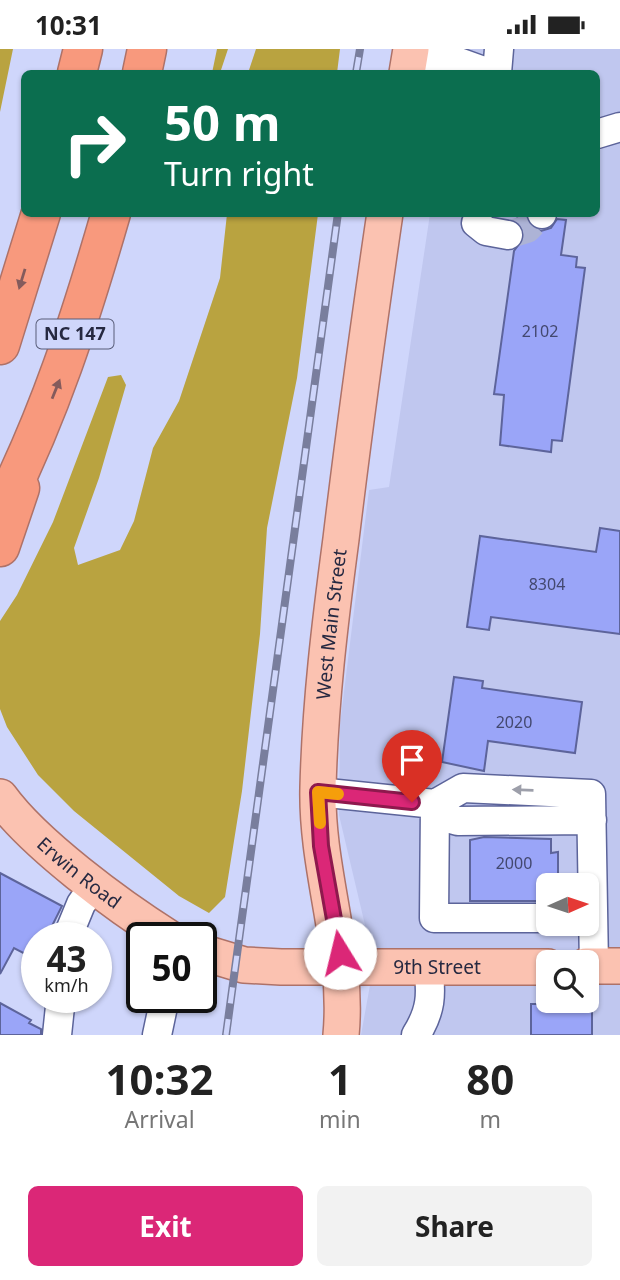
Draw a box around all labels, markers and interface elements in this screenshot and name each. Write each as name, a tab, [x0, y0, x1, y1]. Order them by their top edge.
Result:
text: 10:31	[35, 7, 102, 43]
text: 50 m	[164, 89, 281, 155]
icon: right	[49, 98, 140, 189]
text: Turn right	[164, 152, 314, 195]
one-way arrow	[16, 269, 26, 290]
road number: NC 147	[36, 319, 114, 349]
house number: 2102	[522, 320, 558, 342]
one-way arrow	[50, 379, 61, 400]
street label: West Main Street	[310, 547, 353, 701]
house number: 8304	[529, 573, 565, 595]
house number: 2020	[496, 711, 532, 733]
pin	[382, 730, 442, 802]
icon: arrive	[393, 741, 431, 779]
one-way arrow	[512, 785, 534, 796]
street label: Erwin Road	[31, 831, 127, 915]
house number: 2000	[496, 852, 532, 874]
north arrow	[536, 873, 598, 936]
map controls	[536, 873, 599, 1013]
position arrow	[303, 916, 377, 990]
speed limit sign: 50	[126, 922, 217, 1013]
text: 43	[46, 935, 87, 982]
button: search	[536, 950, 599, 1013]
street label: 9th Street	[393, 954, 481, 980]
text: km/h	[44, 973, 89, 997]
text: 10:32	[106, 1050, 214, 1107]
text: 1	[328, 1050, 352, 1107]
text: 80	[466, 1050, 514, 1107]
text: Arrival	[124, 1103, 195, 1135]
text: min	[319, 1103, 361, 1135]
text: m	[480, 1103, 501, 1135]
button: Exit	[28, 1186, 303, 1266]
button: Share	[317, 1186, 592, 1266]

